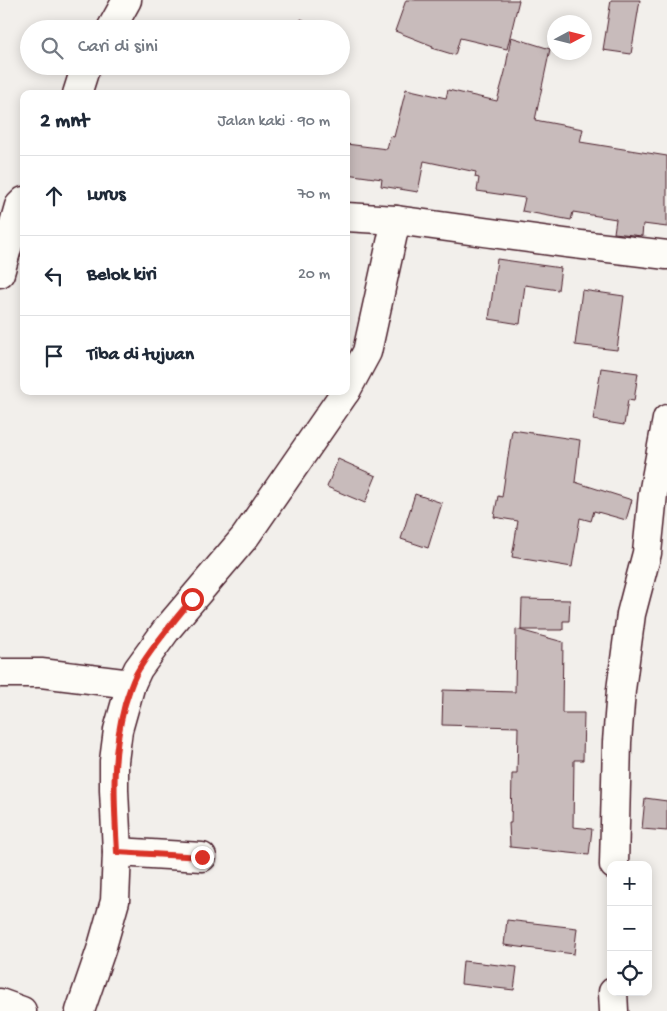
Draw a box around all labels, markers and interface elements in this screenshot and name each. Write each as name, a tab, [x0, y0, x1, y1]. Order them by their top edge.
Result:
north arrow	[547, 15, 592, 60]
search box	[20, 20, 350, 75]
icon: search	[38, 34, 66, 62]
text: Cari di sini	[78, 36, 158, 59]
text: 2 mnt	[40, 110, 89, 135]
text: Jalan kaki · 90 m	[217, 113, 330, 132]
icon: ahead	[40, 182, 68, 210]
text: Lurus	[87, 184, 126, 207]
text: 70 m	[297, 186, 330, 205]
icon: left	[40, 262, 68, 290]
text: Belok kiri	[87, 264, 157, 287]
text: 20 m	[298, 266, 330, 285]
icon: arrive	[40, 342, 68, 370]
text: Tiba di tujuan	[87, 344, 194, 367]
route start	[181, 588, 204, 611]
route end	[191, 846, 214, 869]
map controls	[607, 861, 652, 996]
button: +	[607, 861, 652, 906]
button: −	[607, 906, 652, 951]
button: locate	[607, 951, 652, 996]

